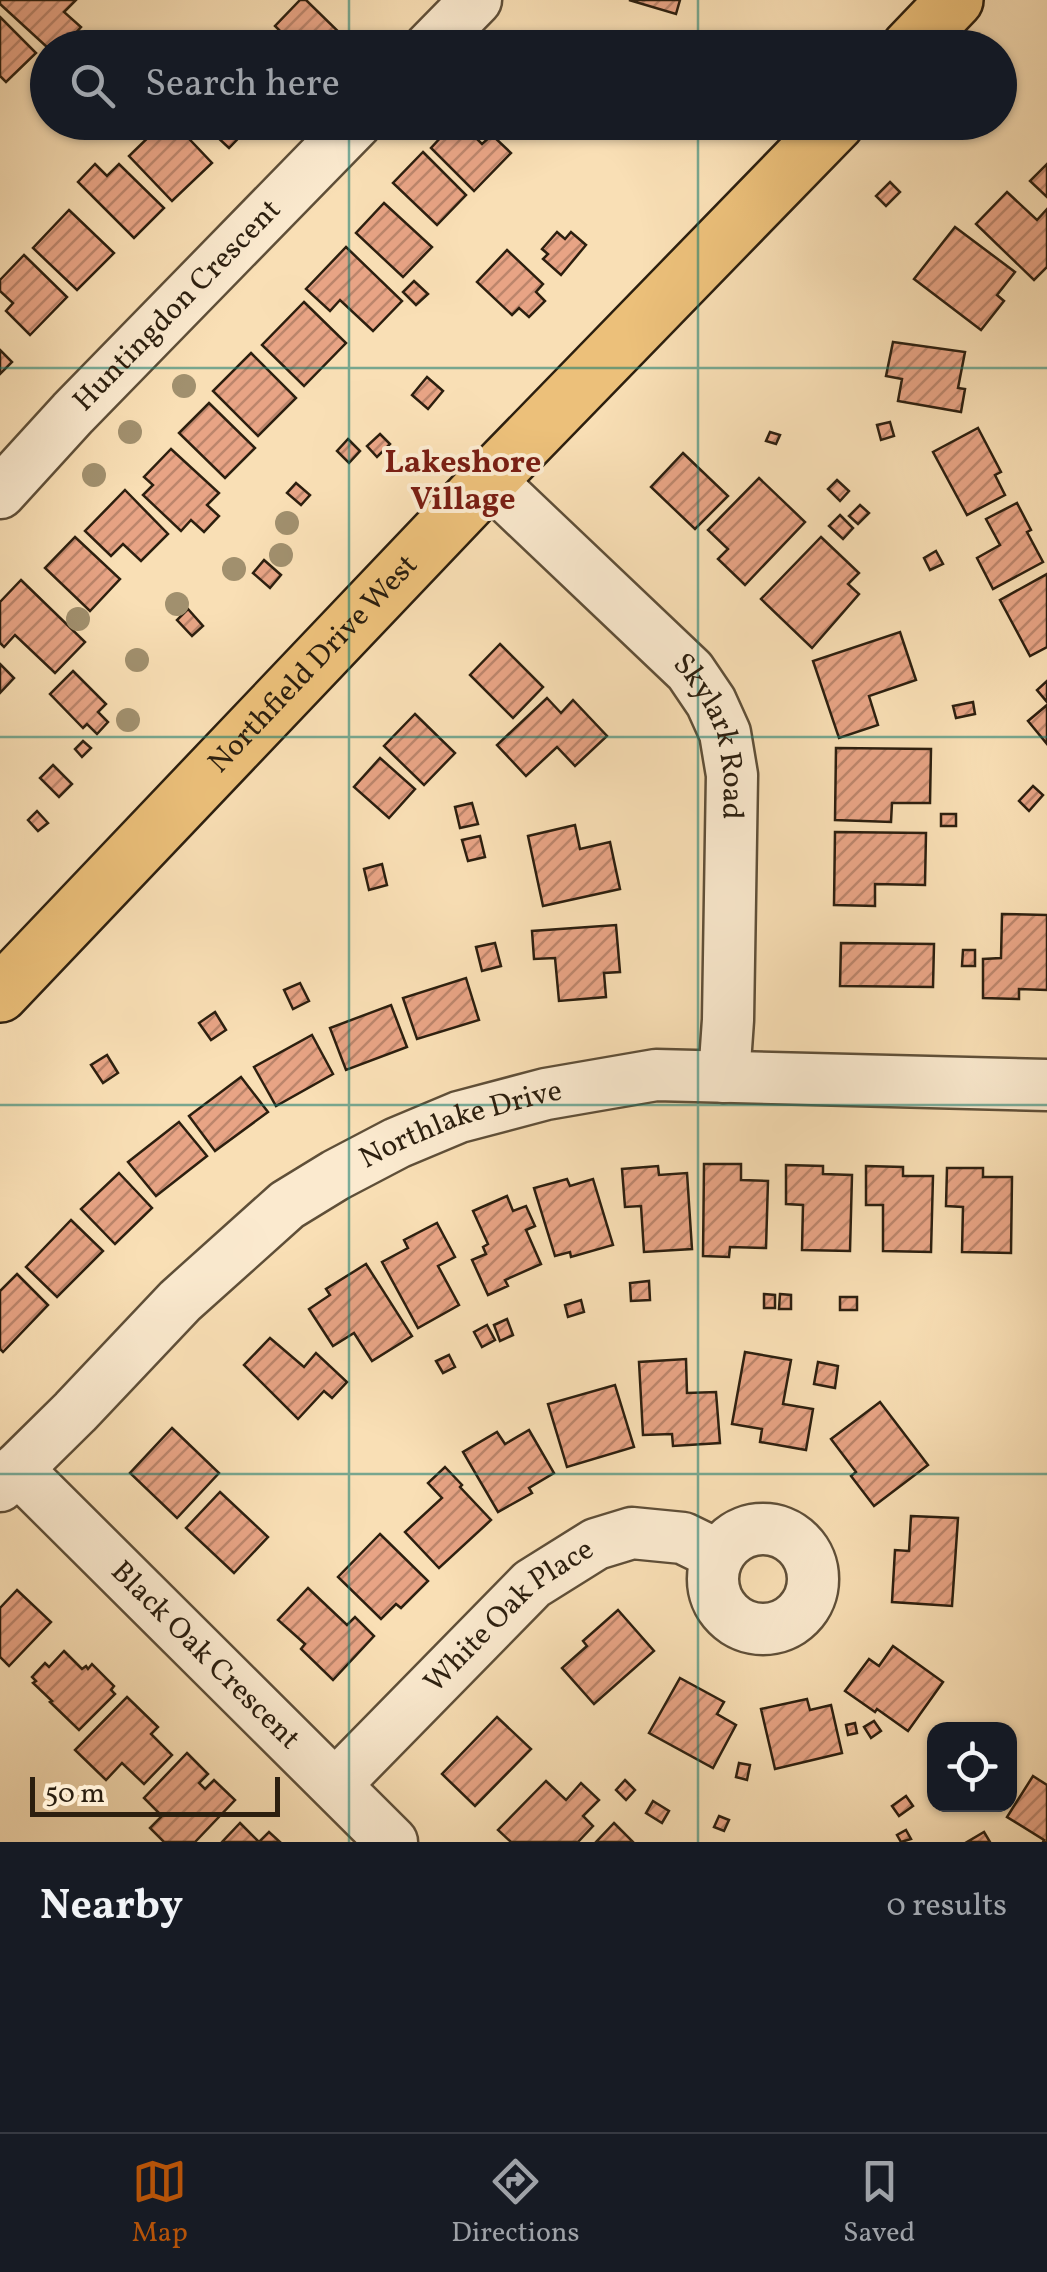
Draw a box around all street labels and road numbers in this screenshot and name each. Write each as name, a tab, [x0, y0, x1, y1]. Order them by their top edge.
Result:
street label: Huntingdon Crescent	[64, 190, 291, 422]
street label: Northfield Drive West	[199, 546, 428, 783]
street label: Skylark Road	[663, 644, 753, 820]
street label: Northlake Drive	[352, 1071, 565, 1180]
street label: White Oak Place	[415, 1529, 602, 1703]
street label: Black Oak Crescent	[101, 1552, 309, 1760]

